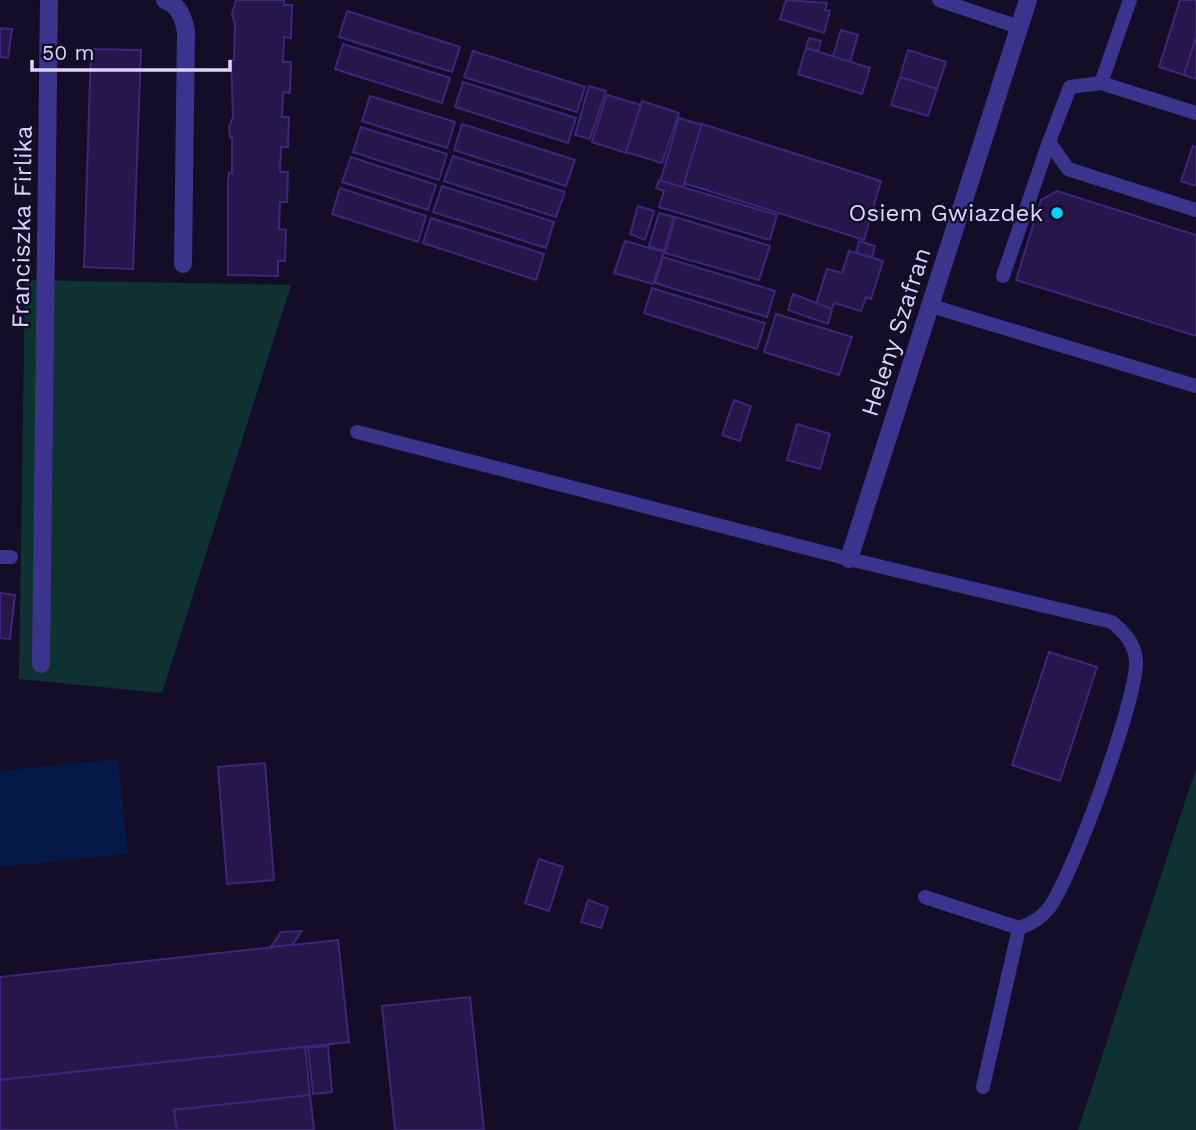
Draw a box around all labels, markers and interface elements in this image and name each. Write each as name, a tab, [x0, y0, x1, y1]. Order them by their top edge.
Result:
scale bar	[32, 28, 229, 72]
text: 50 m	[42, 40, 94, 65]
street label: Franciszka Firlika	[6, 125, 38, 329]
place label: Osiem Gwiazdek	[849, 199, 1043, 227]
marker: Osiem Gwiazdek	[1049, 205, 1065, 221]
street label: Heleny Szafran	[856, 244, 936, 420]

